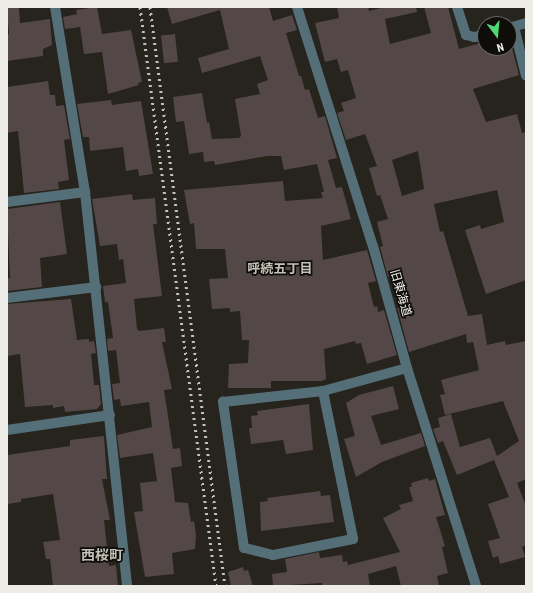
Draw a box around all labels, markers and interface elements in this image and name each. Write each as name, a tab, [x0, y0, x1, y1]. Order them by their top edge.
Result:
north arrow	[477, 16, 517, 56]
text: N	[495, 40, 505, 54]
district label: 呼続五丁目	[248, 261, 312, 277]
street label: 旧東海道	[386, 268, 414, 318]
district label: 西桜町	[81, 547, 123, 563]

